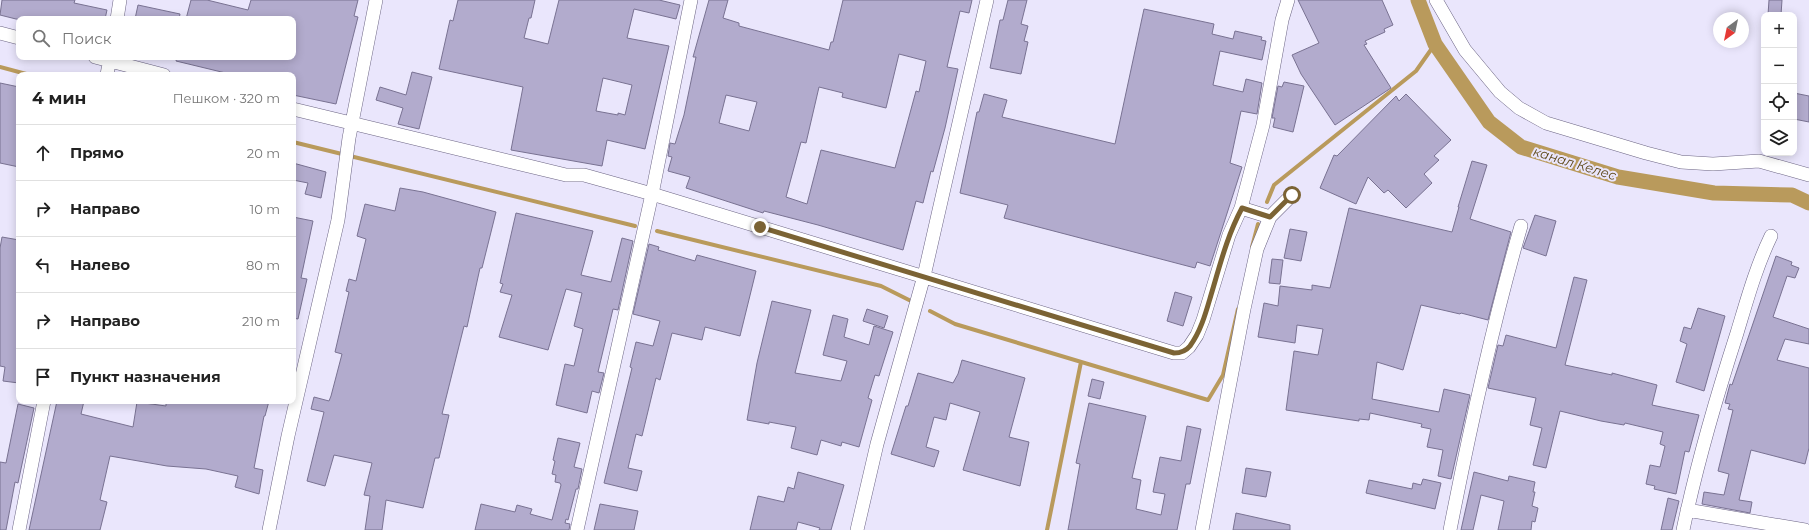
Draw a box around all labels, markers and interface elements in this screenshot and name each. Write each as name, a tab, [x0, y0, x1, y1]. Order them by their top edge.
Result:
north arrow	[1713, 12, 1749, 48]
map controls	[1761, 12, 1797, 156]
button: +	[1761, 12, 1797, 48]
search box	[16, 16, 296, 60]
icon: search	[30, 27, 52, 49]
text: Поиск	[62, 29, 111, 48]
button: −	[1761, 48, 1797, 84]
button: locate	[1761, 84, 1797, 120]
text: 4 мин	[32, 88, 86, 108]
text: Пешком · 320 m	[173, 90, 280, 106]
button: layers	[1761, 120, 1797, 156]
icon: ahead	[32, 142, 54, 164]
text: Прямо	[70, 143, 124, 162]
water label: канал Келес	[1531, 143, 1619, 183]
text: 20 m	[247, 145, 280, 161]
route start	[1283, 186, 1301, 204]
icon: right	[32, 198, 54, 220]
text: Направо	[70, 199, 140, 218]
text: 10 m	[250, 201, 280, 217]
route end	[751, 218, 769, 236]
icon: left	[32, 254, 54, 276]
text: Налево	[70, 255, 130, 274]
text: 80 m	[246, 257, 280, 273]
icon: right	[32, 310, 54, 332]
text: Направо	[70, 311, 140, 330]
text: 210 m	[242, 313, 280, 329]
icon: arrive	[32, 366, 54, 388]
text: Пункт назначения	[70, 367, 221, 386]

